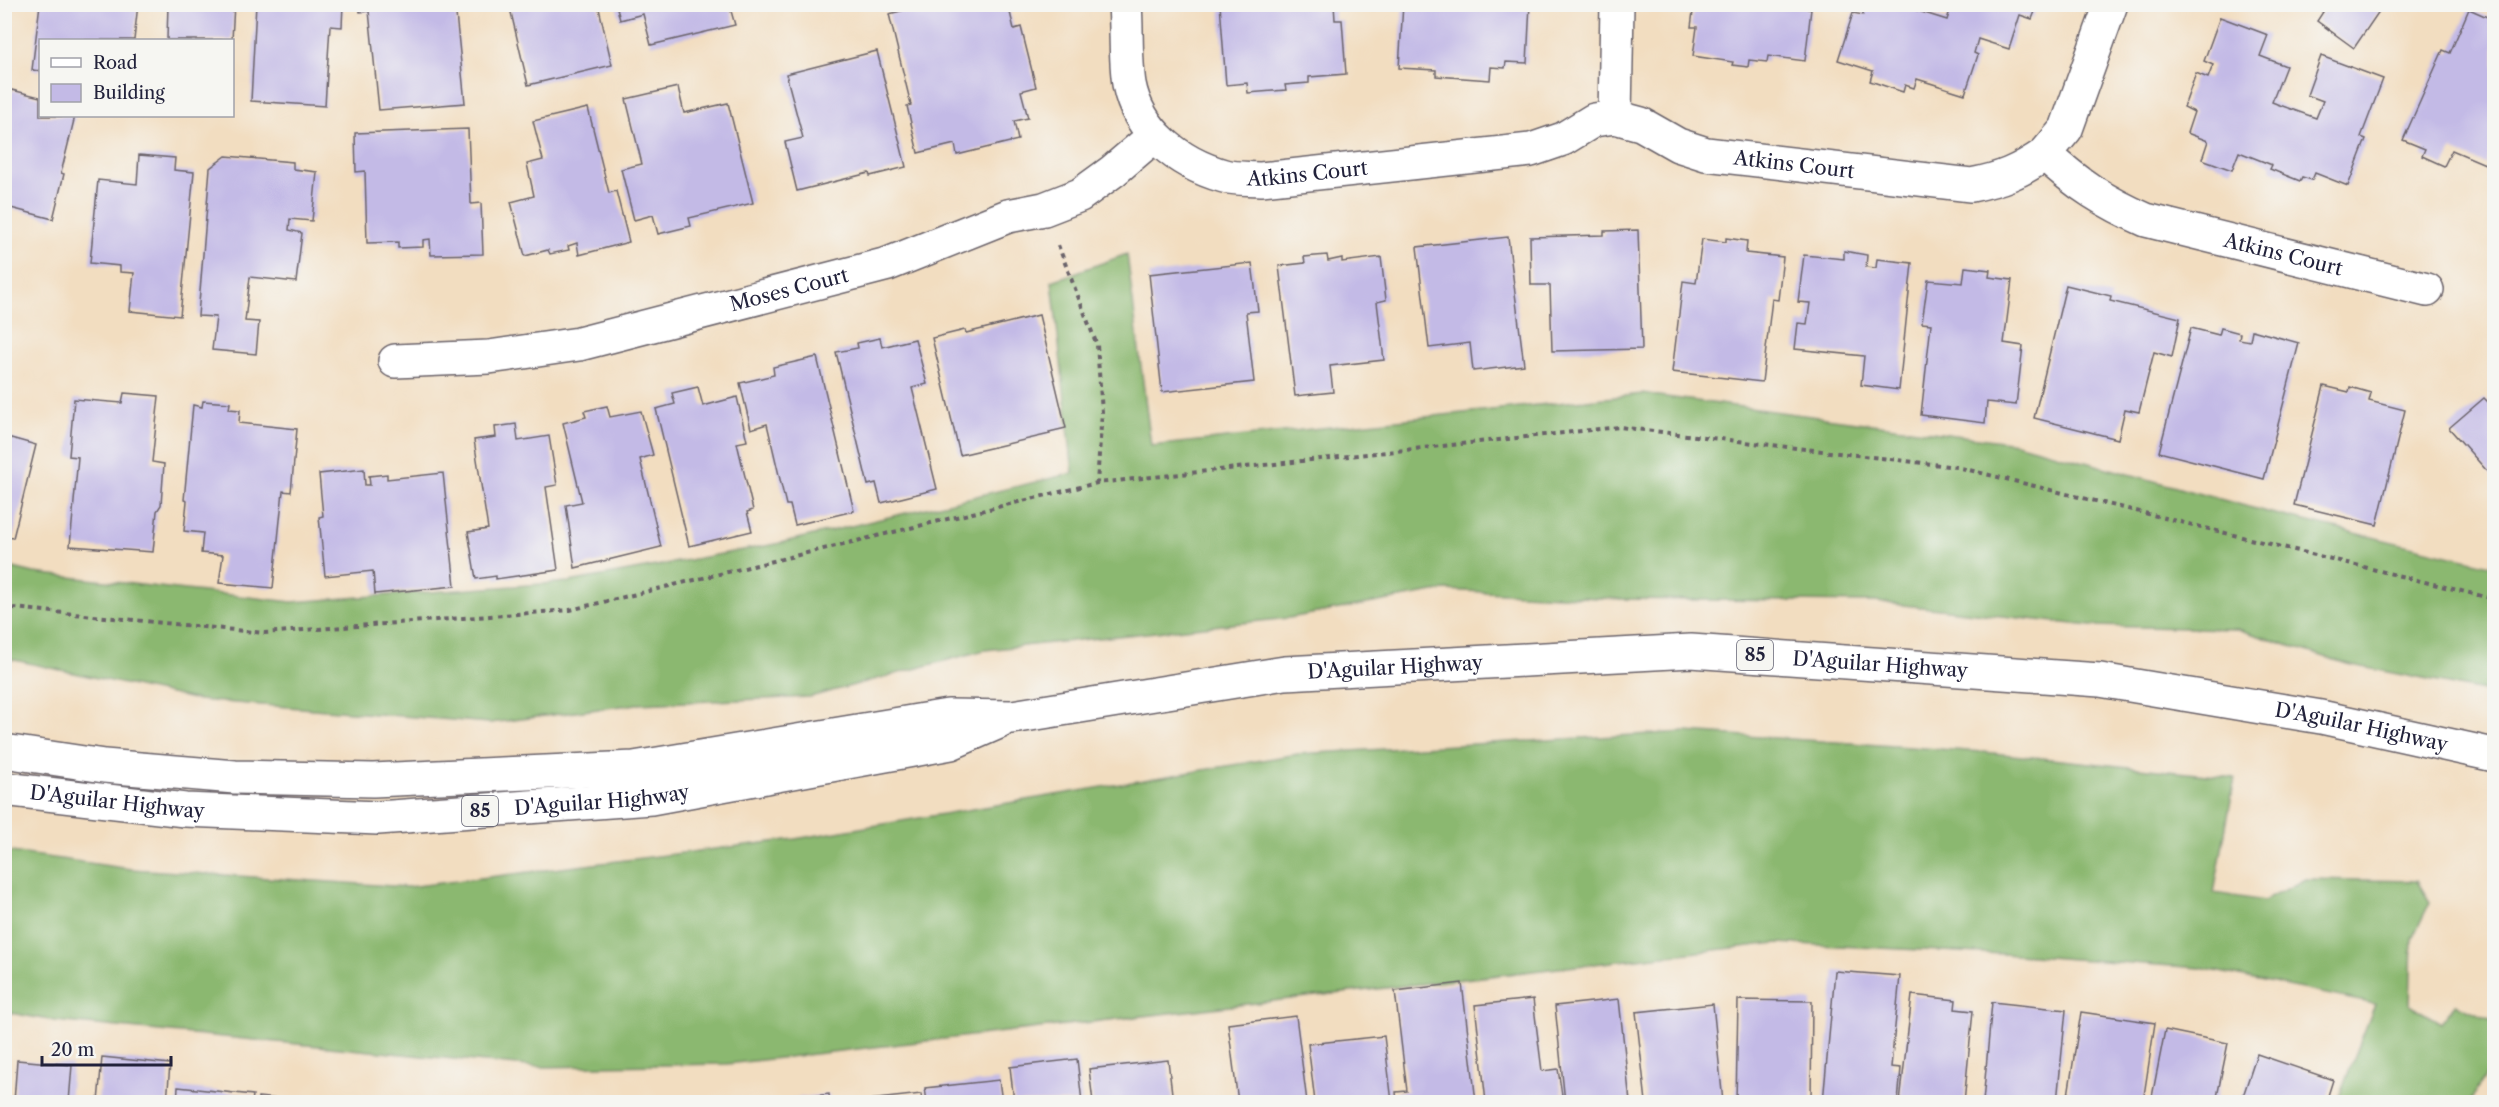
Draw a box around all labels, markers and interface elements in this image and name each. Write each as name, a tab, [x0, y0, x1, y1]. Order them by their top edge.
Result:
legend	[39, 39, 234, 117]
text: Road	[93, 52, 138, 74]
text: Building	[93, 82, 165, 104]
street label: Atkins Court	[1731, 145, 1856, 183]
street label: Atkins Court	[1245, 156, 1369, 191]
street label: Atkins Court	[2221, 228, 2345, 281]
street label: Moses Court	[727, 263, 851, 316]
road number: 85	[1737, 640, 1773, 670]
street label: D'Aguilar Highway	[1792, 646, 1970, 683]
street label: D'Aguilar Highway	[1307, 650, 1484, 684]
street label: D'Aguilar Highway	[2273, 698, 2451, 757]
street label: D'Aguilar Highway	[513, 779, 692, 820]
street label: D'Aguilar Highway	[28, 780, 206, 823]
road number: 85	[462, 796, 498, 826]
scale bar	[42, 1029, 171, 1067]
text: 20 m	[51, 1039, 95, 1061]

